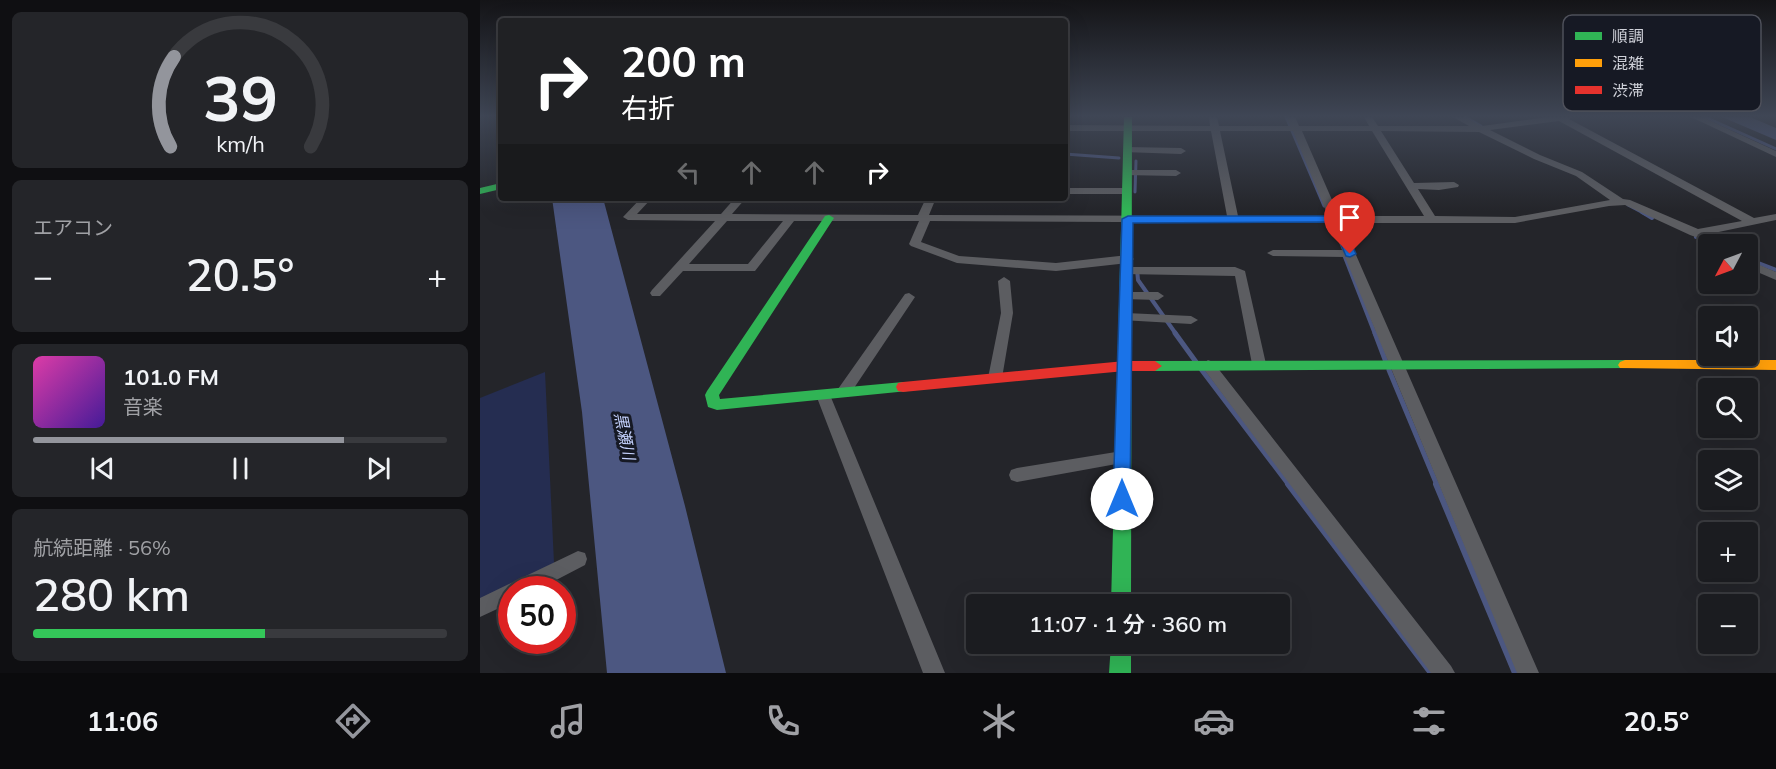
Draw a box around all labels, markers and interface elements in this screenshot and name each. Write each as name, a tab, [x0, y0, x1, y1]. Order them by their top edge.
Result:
legend	[1563, 15, 1761, 111]
text: 順調	[1612, 26, 1644, 46]
text: 200 m	[621, 35, 746, 88]
icon: right	[522, 42, 600, 120]
text: 混雑	[1612, 53, 1644, 73]
text: 39	[203, 58, 277, 137]
text: 渋滞	[1612, 80, 1644, 100]
text: 右折	[621, 91, 675, 125]
text: km/h	[216, 130, 264, 157]
icon: left	[672, 156, 705, 189]
icon: ahead	[735, 156, 768, 189]
icon: ahead	[798, 156, 831, 189]
icon: right	[861, 156, 894, 189]
pin	[1324, 192, 1375, 254]
icon: arrive	[1333, 201, 1366, 234]
text: エアコン	[33, 215, 113, 240]
north arrow	[1698, 234, 1758, 294]
map controls	[1698, 234, 1758, 654]
text: 20.5°	[186, 246, 294, 302]
text: −	[33, 255, 53, 296]
text: +	[427, 255, 447, 296]
button: sound	[1698, 306, 1758, 366]
text: 101.0 FM	[123, 363, 219, 391]
button: search	[1698, 378, 1758, 438]
text: 音楽	[123, 394, 163, 419]
water label: 黒瀬川	[611, 411, 640, 463]
button: layers	[1698, 450, 1758, 510]
icon: previous	[86, 452, 119, 485]
icon: pause	[224, 452, 257, 485]
icon: next	[362, 452, 395, 485]
position arrow	[1090, 467, 1154, 531]
button: +	[1698, 522, 1758, 582]
text: 航続距離 · 56%	[33, 535, 171, 560]
text: 280 km	[33, 566, 190, 622]
speed limit sign: 50	[498, 576, 576, 654]
button: −	[1698, 594, 1758, 654]
text: 11:07 · 1 分 · 360 m	[1029, 610, 1227, 638]
icon: directions	[332, 700, 374, 742]
icon: music	[547, 700, 589, 742]
icon: phone	[762, 700, 804, 742]
icon: climate	[978, 700, 1020, 742]
icon: car	[1193, 700, 1235, 742]
icon: filters	[1408, 700, 1450, 742]
text: 11:06	[87, 704, 158, 738]
text: 20.5°	[1624, 704, 1689, 738]

